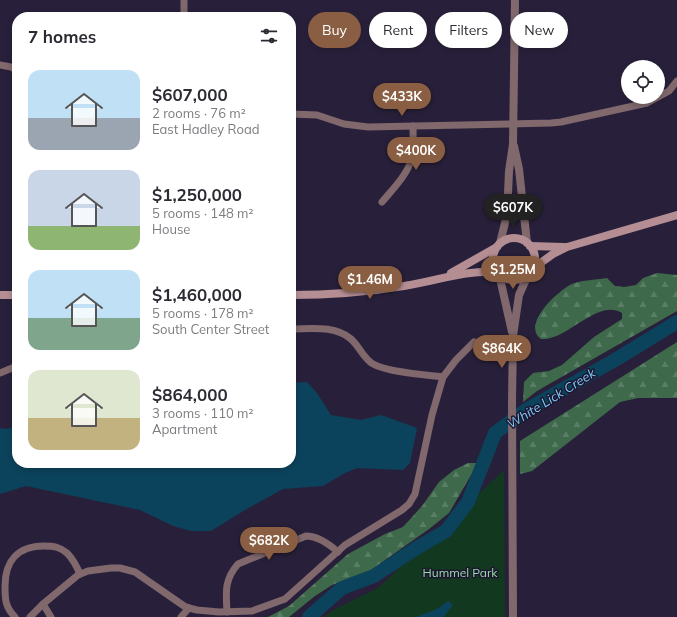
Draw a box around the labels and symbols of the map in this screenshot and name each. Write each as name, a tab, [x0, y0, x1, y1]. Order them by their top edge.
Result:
pin: $433K	[374, 83, 430, 117]
pin: $400K	[388, 137, 444, 171]
pin: $607K	[485, 194, 541, 228]
pin: $1.25M	[480, 256, 546, 290]
pin: $1.46M	[337, 266, 403, 300]
pin: $864K	[474, 335, 530, 369]
water label: White Lick Creek	[504, 364, 598, 432]
pin: $682K	[241, 527, 297, 561]
park label: Hummel Park	[423, 565, 498, 580]

